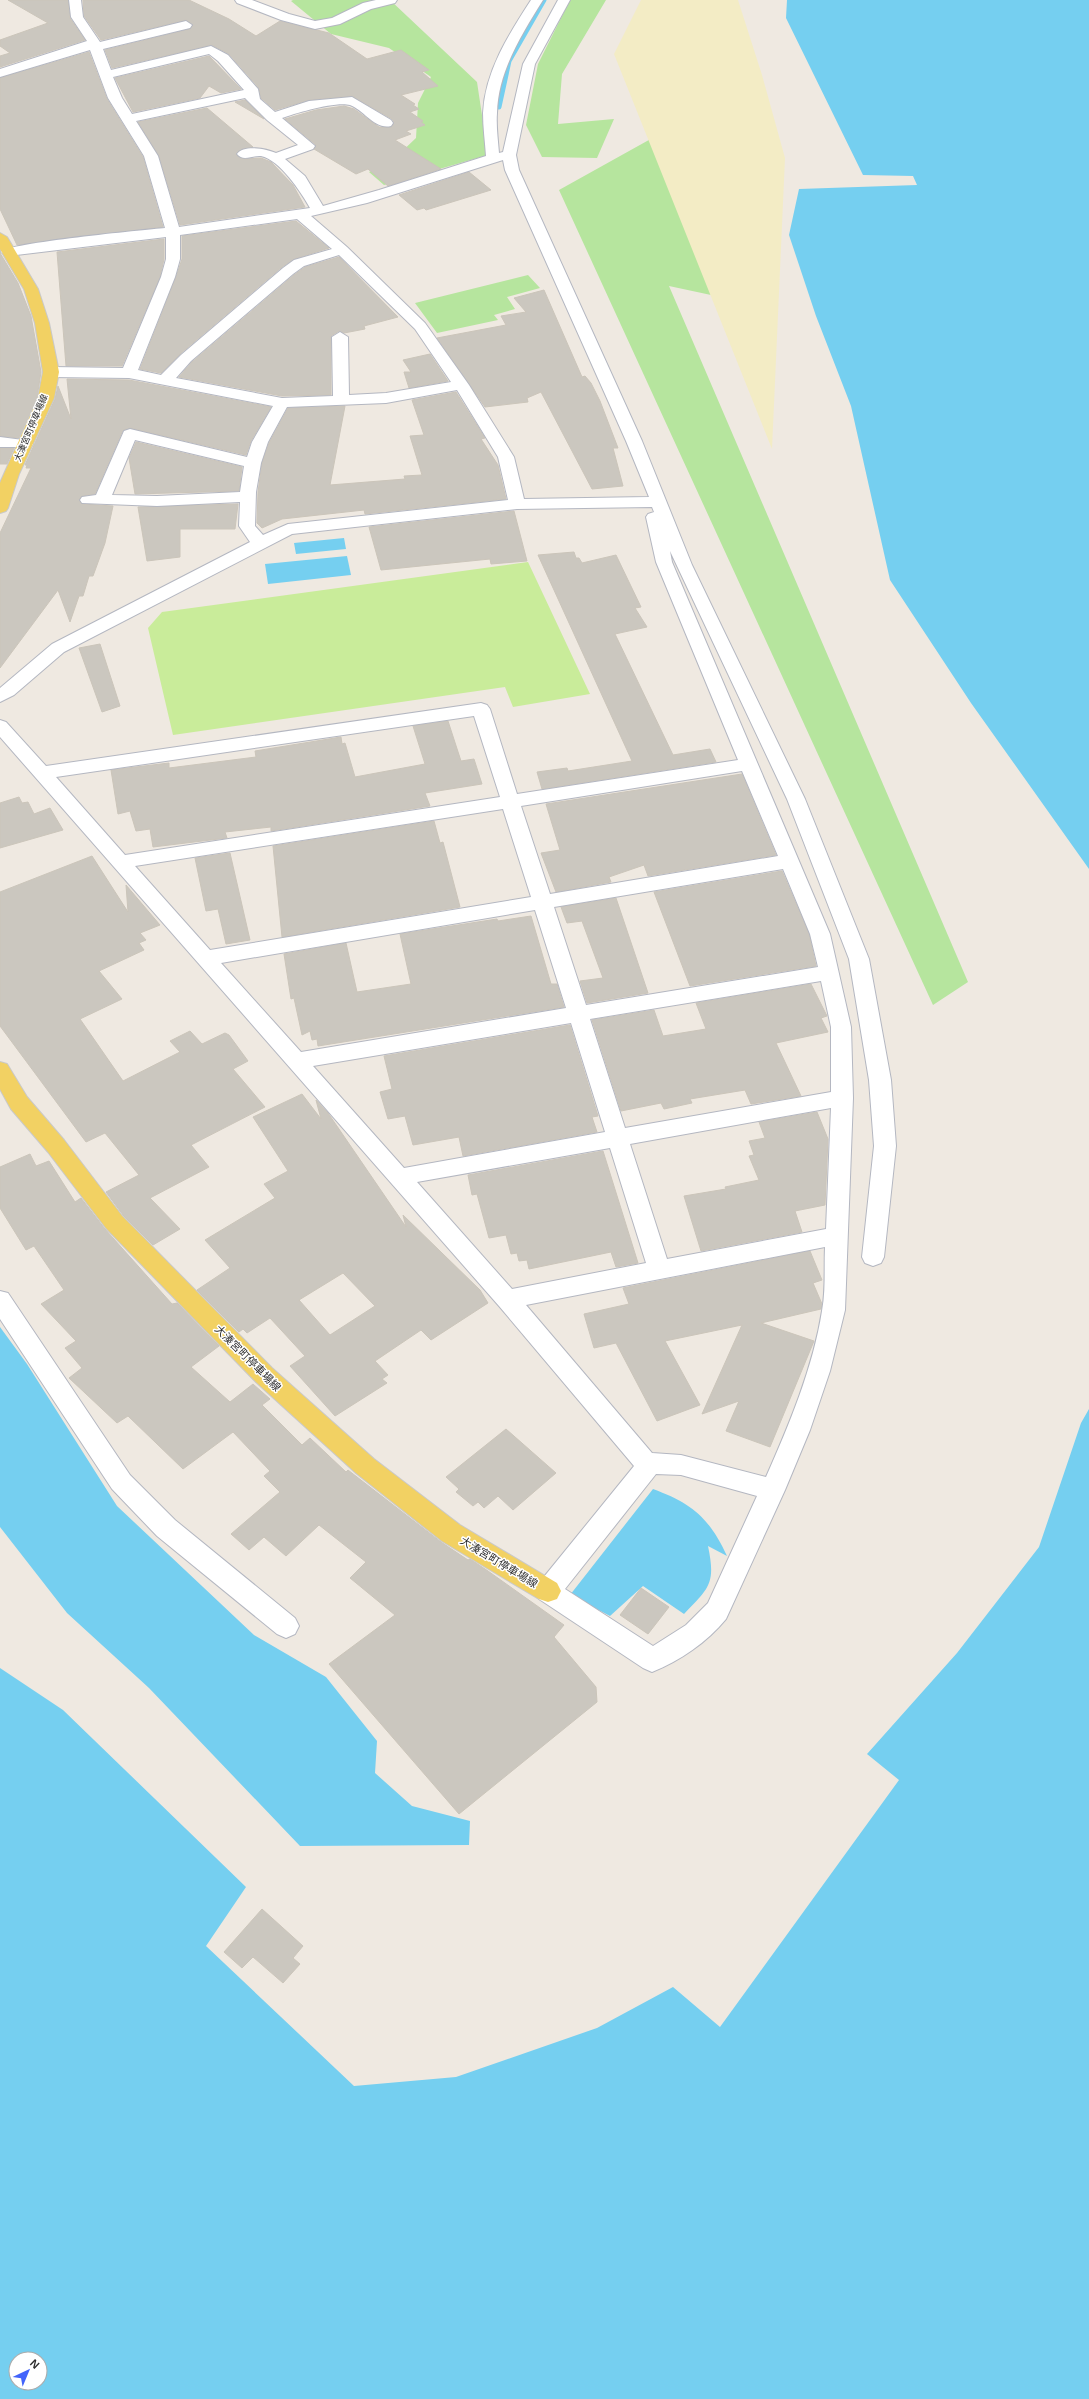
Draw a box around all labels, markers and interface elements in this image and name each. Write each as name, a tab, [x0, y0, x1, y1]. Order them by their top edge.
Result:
street label: 大湊宮町停車場線	[12, 392, 50, 463]
street label: 大湊宮町停車場線	[213, 1323, 283, 1393]
street label: 大湊宮町停車場線	[458, 1534, 540, 1590]
north arrow	[8, 2351, 48, 2391]
text: N	[28, 2357, 42, 2371]

